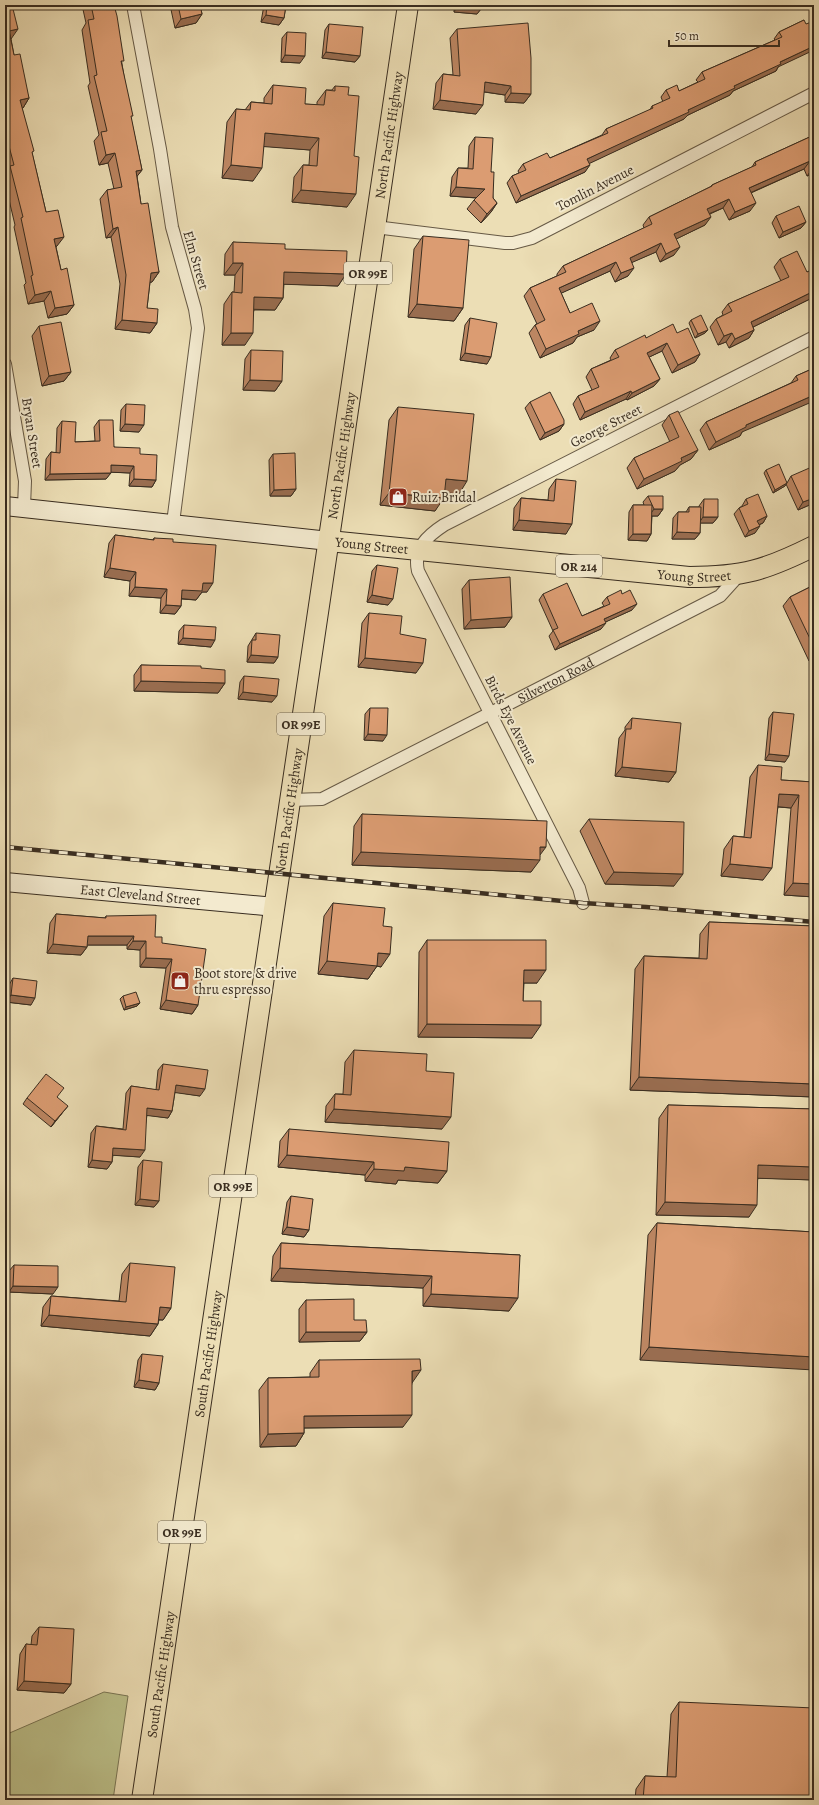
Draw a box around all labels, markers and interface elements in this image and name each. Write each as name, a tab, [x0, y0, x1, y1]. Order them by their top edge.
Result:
scale bar	[669, 22, 779, 48]
text: 50 m	[675, 28, 699, 44]
street label: North Pacific Highway	[370, 69, 408, 200]
street label: Tomlin Avenue	[553, 160, 637, 216]
street label: Elm Street	[179, 228, 214, 292]
road number: OR 99E	[344, 262, 392, 284]
street label: North Pacific Highway	[322, 390, 360, 521]
street label: Bryan Street	[17, 396, 47, 470]
street label: George Street	[567, 400, 645, 452]
shop icon: Ruiz Bridal	[387, 486, 409, 508]
place label: Ruiz Bridal	[412, 488, 476, 507]
street label: Young Street	[333, 532, 410, 558]
road number: OR 214	[556, 555, 602, 577]
street label: Young Street	[656, 564, 732, 587]
street label: Silverton Road	[514, 652, 597, 707]
street label: Birds Eye Avenue	[480, 672, 542, 768]
road number: OR 99E	[277, 713, 325, 735]
street label: North Pacific Highway	[270, 746, 307, 877]
street label: East Cleveland Street	[79, 880, 202, 910]
place label: Boot store & drive thru espresso	[194, 964, 297, 999]
shop icon: Boot store & drive thru espresso	[169, 970, 191, 992]
road number: OR 99E	[209, 1175, 257, 1197]
street label: South Pacific Highway	[189, 1288, 227, 1419]
road number: OR 99E	[158, 1521, 206, 1543]
street label: South Pacific Highway	[142, 1609, 180, 1739]

